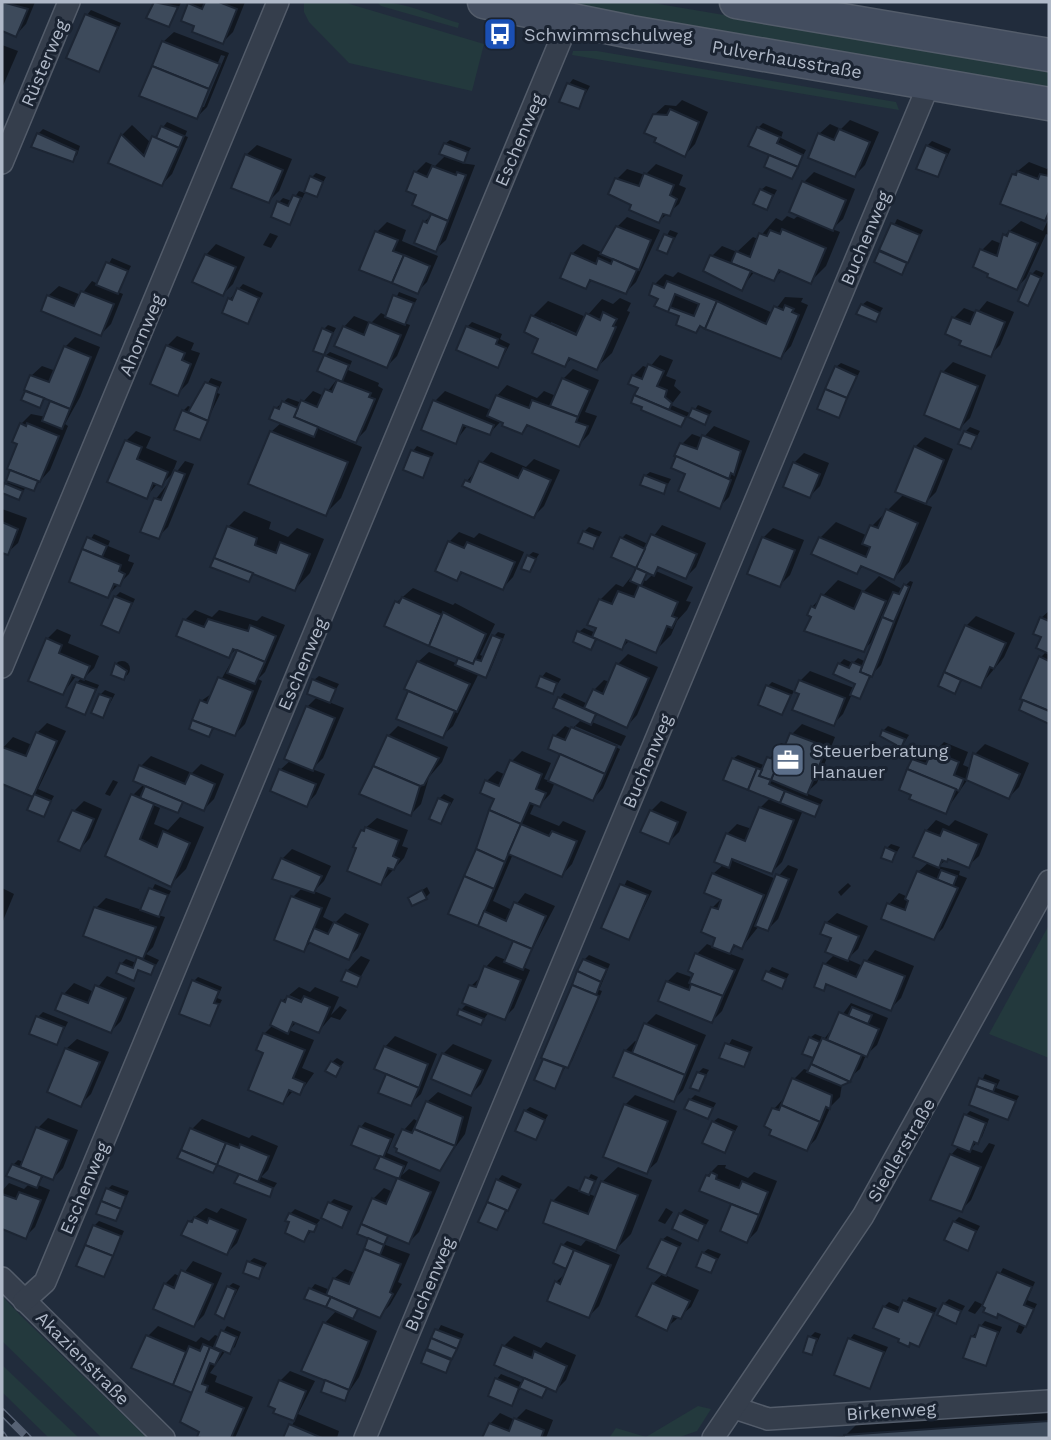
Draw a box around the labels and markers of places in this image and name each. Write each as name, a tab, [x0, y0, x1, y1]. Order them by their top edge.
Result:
bus stop icon: Schwimmschulweg	[481, 15, 519, 53]
place label: Schwimmschulweg	[524, 24, 693, 45]
place label: Steuerberatung Hanauer	[812, 740, 949, 782]
office icon: Steuerberatung Hanauer	[769, 741, 807, 779]

